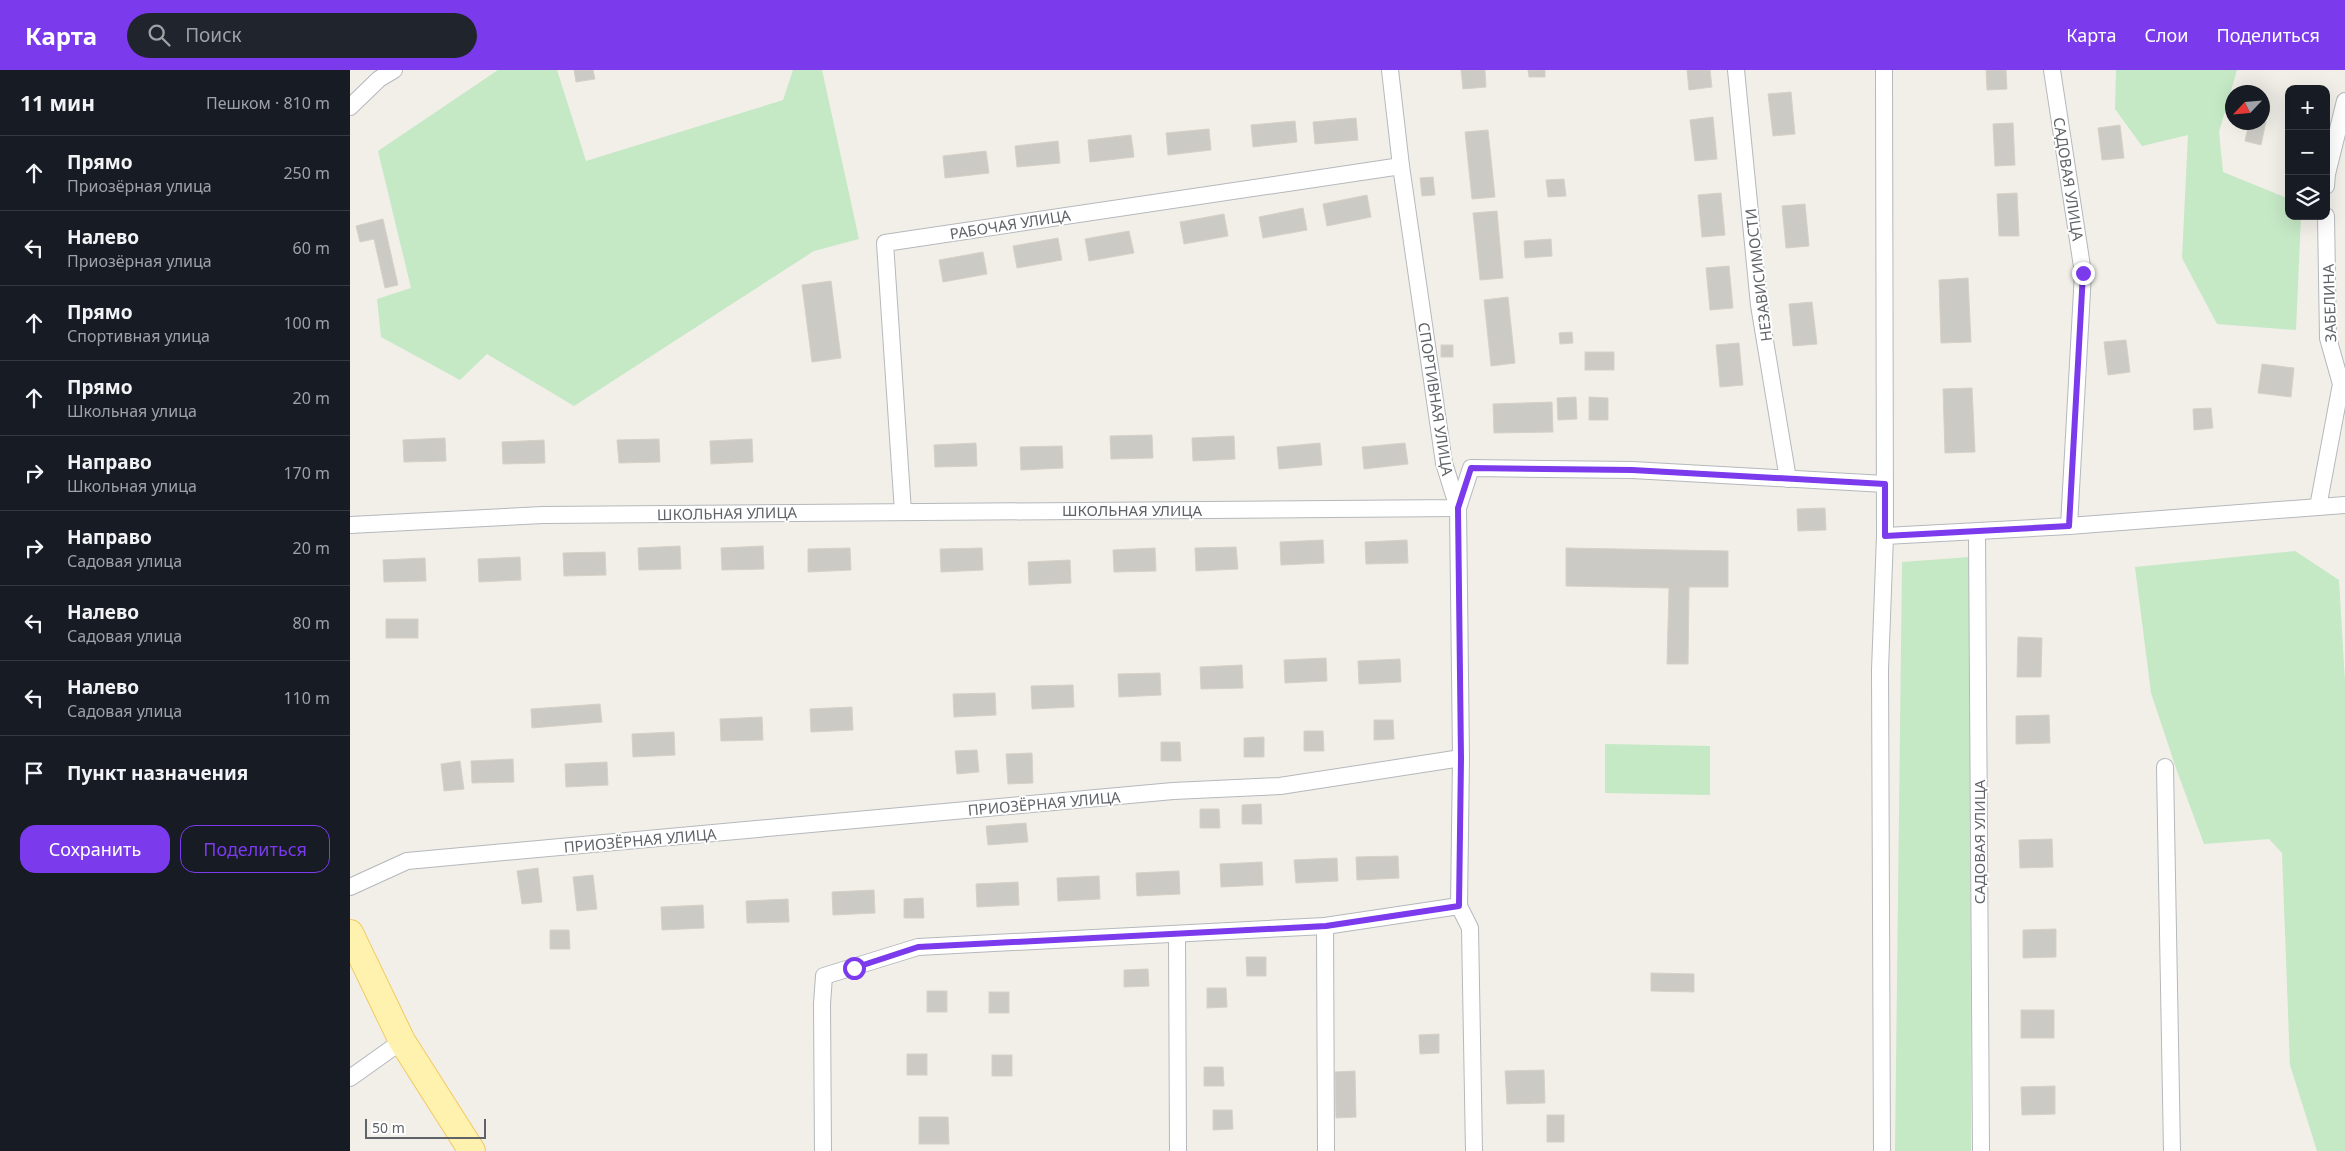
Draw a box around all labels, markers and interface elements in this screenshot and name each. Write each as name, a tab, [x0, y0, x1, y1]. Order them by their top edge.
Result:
search box	[127, 13, 477, 58]
text: Карта	[25, 19, 97, 52]
icon: search	[145, 21, 173, 49]
text: Поиск	[185, 22, 242, 48]
text: Карта	[2066, 23, 2116, 47]
text: Слои	[2144, 23, 2188, 47]
text: Поделиться	[2216, 23, 2320, 47]
north arrow	[2225, 85, 2270, 130]
map controls	[2285, 85, 2330, 220]
button: +	[2285, 85, 2330, 130]
text: 11 мин	[20, 89, 95, 117]
text: Пешком · 810 m	[206, 92, 330, 114]
street label: САДОВАЯ УЛИЦА	[2049, 116, 2089, 243]
button: −	[2285, 130, 2330, 175]
text: Прямо	[67, 149, 133, 175]
icon: ahead	[20, 159, 48, 187]
text: 250 m	[283, 162, 330, 184]
text: Приозёрная улица	[67, 175, 212, 197]
button: layers	[2285, 175, 2330, 220]
street label: РАБОЧАЯ УЛИЦА	[948, 205, 1072, 243]
street label: НЕЗАВИСИМОСТИ	[1740, 207, 1776, 343]
text: Налево	[67, 224, 139, 250]
icon: left	[20, 234, 48, 262]
text: 60 m	[293, 237, 330, 259]
text: Приозёрная улица	[67, 250, 212, 272]
route end	[2072, 262, 2095, 285]
street label: ЗАБЕЛИНА	[2318, 263, 2340, 342]
text: Прямо	[67, 299, 133, 325]
icon: ahead	[20, 309, 48, 337]
text: 100 m	[283, 312, 330, 334]
street label: СПОРТИВНАЯ УЛИЦА	[1414, 321, 1458, 478]
text: Спортивная улица	[67, 325, 210, 347]
text: Прямо	[67, 374, 133, 400]
icon: ahead	[20, 384, 48, 412]
text: 20 m	[293, 387, 330, 409]
text: Школьная улица	[67, 400, 197, 422]
text: Направо	[67, 449, 152, 475]
icon: right	[20, 459, 48, 487]
text: 170 m	[283, 462, 330, 484]
text: Школьная улица	[67, 475, 197, 497]
street label: ШКОЛЬНАЯ УЛИЦА	[1062, 500, 1202, 520]
street label: ШКОЛЬНАЯ УЛИЦА	[657, 502, 798, 524]
text: Направо	[67, 524, 152, 550]
icon: right	[20, 534, 48, 562]
text: 20 m	[293, 537, 330, 559]
text: Садовая улица	[67, 550, 182, 572]
text: Налево	[67, 599, 139, 625]
icon: left	[20, 609, 48, 637]
text: 80 m	[293, 612, 330, 634]
text: Садовая улица	[67, 625, 182, 647]
text: Налево	[67, 674, 139, 700]
icon: left	[20, 684, 48, 712]
text: 110 m	[283, 687, 330, 709]
text: Садовая улица	[67, 700, 182, 722]
icon: arrive	[20, 759, 48, 787]
text: Пункт назначения	[67, 760, 248, 786]
street label: САДОВАЯ УЛИЦА	[1969, 779, 1989, 904]
street label: ПРИОЗЁРНАЯ УЛИЦА	[967, 786, 1122, 820]
street label: ПРИОЗЁРНАЯ УЛИЦА	[563, 823, 718, 857]
button: Сохранить	[20, 825, 170, 873]
button: Поделиться	[180, 825, 330, 873]
route start	[843, 957, 866, 980]
scale bar	[365, 1116, 486, 1139]
text: 50 m	[372, 1118, 405, 1137]

